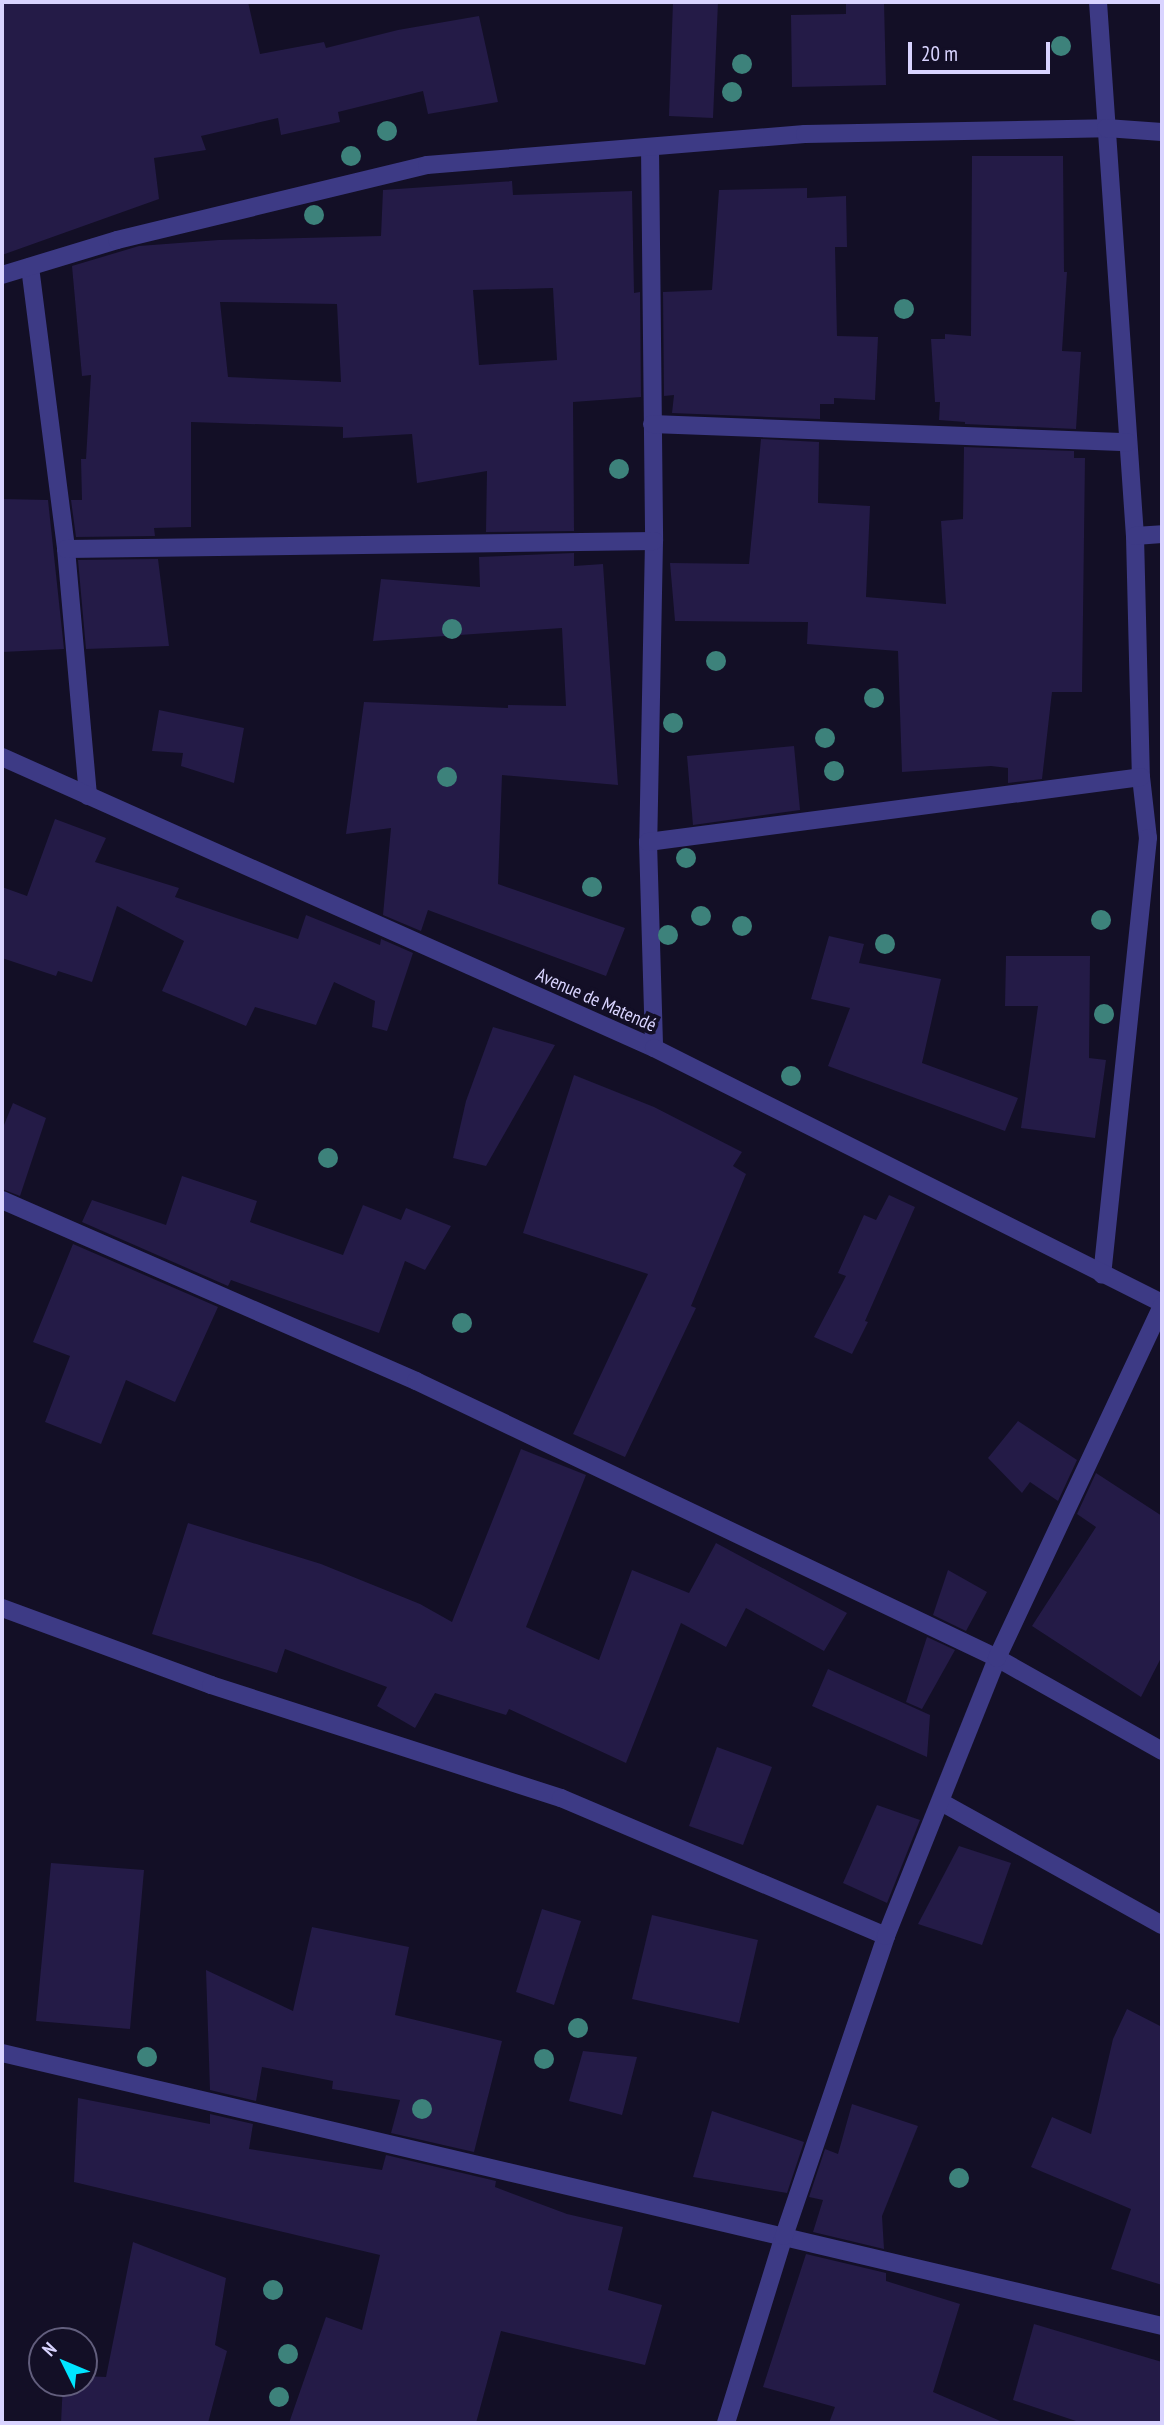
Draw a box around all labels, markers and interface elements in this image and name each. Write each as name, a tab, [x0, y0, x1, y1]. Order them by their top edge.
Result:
scale bar	[912, 28, 1054, 72]
text: 20 m	[921, 40, 958, 67]
street label: Avenue de Matendé	[532, 963, 660, 1037]
north arrow	[28, 2327, 98, 2397]
text: N	[37, 2337, 61, 2361]

